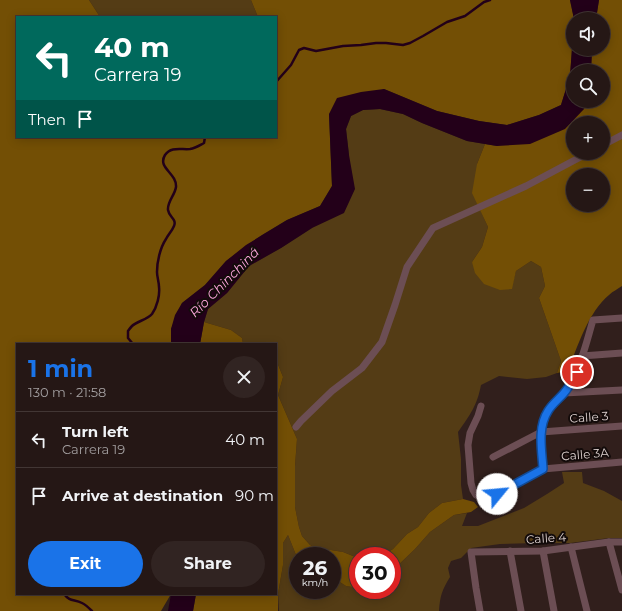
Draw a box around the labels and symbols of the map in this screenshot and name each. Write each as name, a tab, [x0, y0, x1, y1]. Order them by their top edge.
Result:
water label: Río Chinchiná	[186, 244, 262, 320]
pin	[560, 355, 594, 389]
street label: Calle 3	[569, 408, 609, 426]
street label: Calle 3A	[561, 444, 610, 464]
position arrow	[476, 473, 518, 515]
street label: Calle 4	[525, 529, 567, 547]
speed limit sign: 30	[349, 547, 401, 599]

